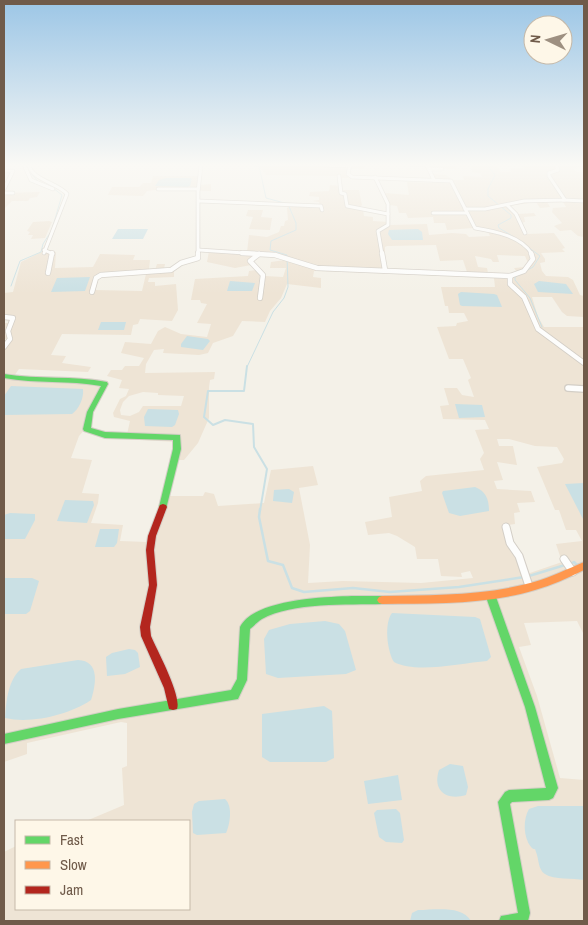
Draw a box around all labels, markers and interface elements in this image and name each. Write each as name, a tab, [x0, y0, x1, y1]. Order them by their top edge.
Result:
north arrow	[523, 15, 573, 65]
text: N	[526, 34, 544, 44]
legend	[15, 820, 190, 910]
text: Fast	[60, 829, 84, 850]
text: Slow	[60, 854, 87, 875]
text: Jam	[60, 879, 83, 900]

